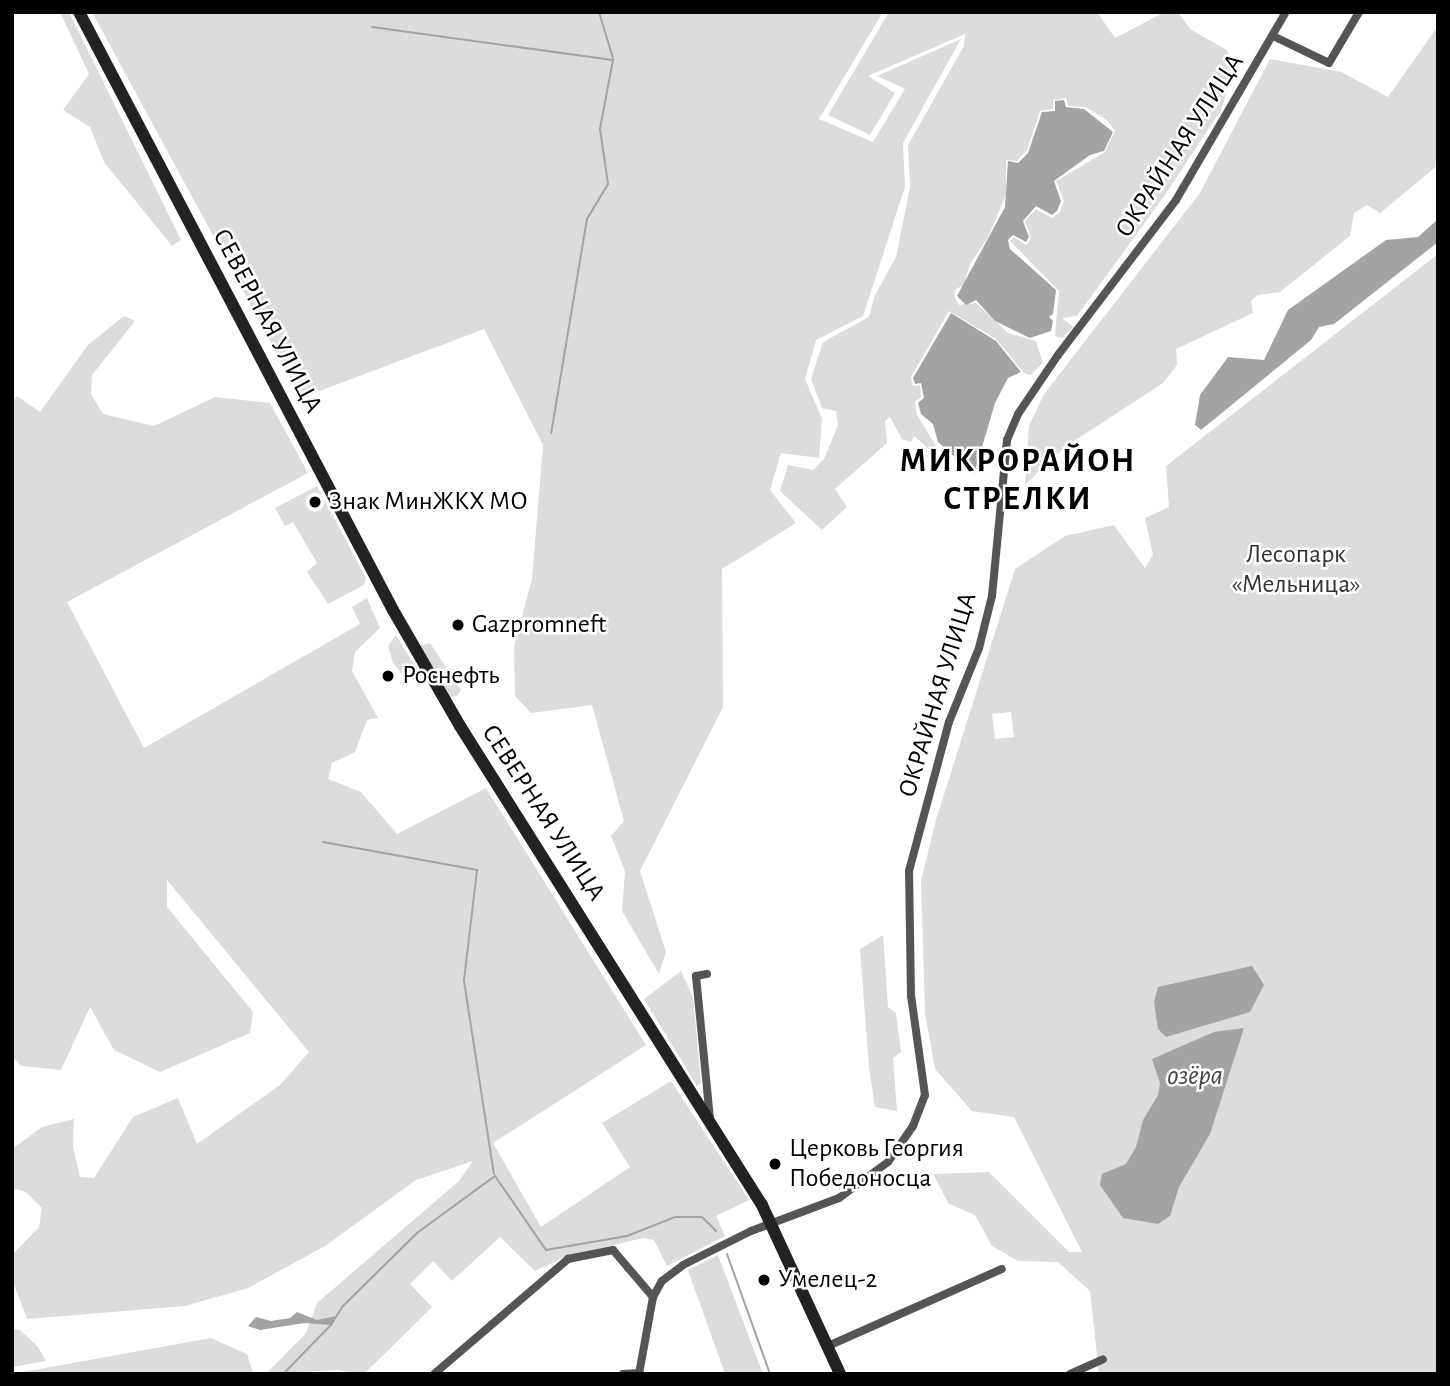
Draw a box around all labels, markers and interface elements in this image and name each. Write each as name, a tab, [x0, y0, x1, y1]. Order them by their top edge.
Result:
street label: ОКРАЙНАЯ УЛИЦА	[1109, 48, 1251, 244]
street label: СЕВЕРНАЯ УЛИЦА	[205, 224, 329, 418]
district label: МИКРОРАЙОН СТРЕЛКИ	[901, 442, 1135, 520]
place label: Знак МинЖКХ МО	[329, 486, 528, 518]
marker: Знак МинЖКХ МО	[307, 494, 323, 510]
park label: Лесопарк «Мельница»	[1231, 539, 1361, 600]
street label: ОКРАЙНАЯ УЛИЦА	[892, 589, 984, 801]
place label: Gazpromneft	[472, 609, 606, 641]
marker: Gazpromneft	[450, 617, 466, 633]
place label: Роснефть	[402, 660, 499, 692]
marker: Роснефть	[380, 668, 396, 684]
street label: СЕВЕРНАЯ УЛИЦА	[474, 719, 612, 907]
water label: озёра	[1167, 1059, 1223, 1093]
place label: Церковь Георгия Победоносца	[789, 1133, 964, 1194]
marker: Церковь Георгия Победоносца	[767, 1156, 783, 1172]
place label: Умелец-2	[778, 1264, 877, 1296]
marker: Умелец-2	[756, 1272, 772, 1288]

